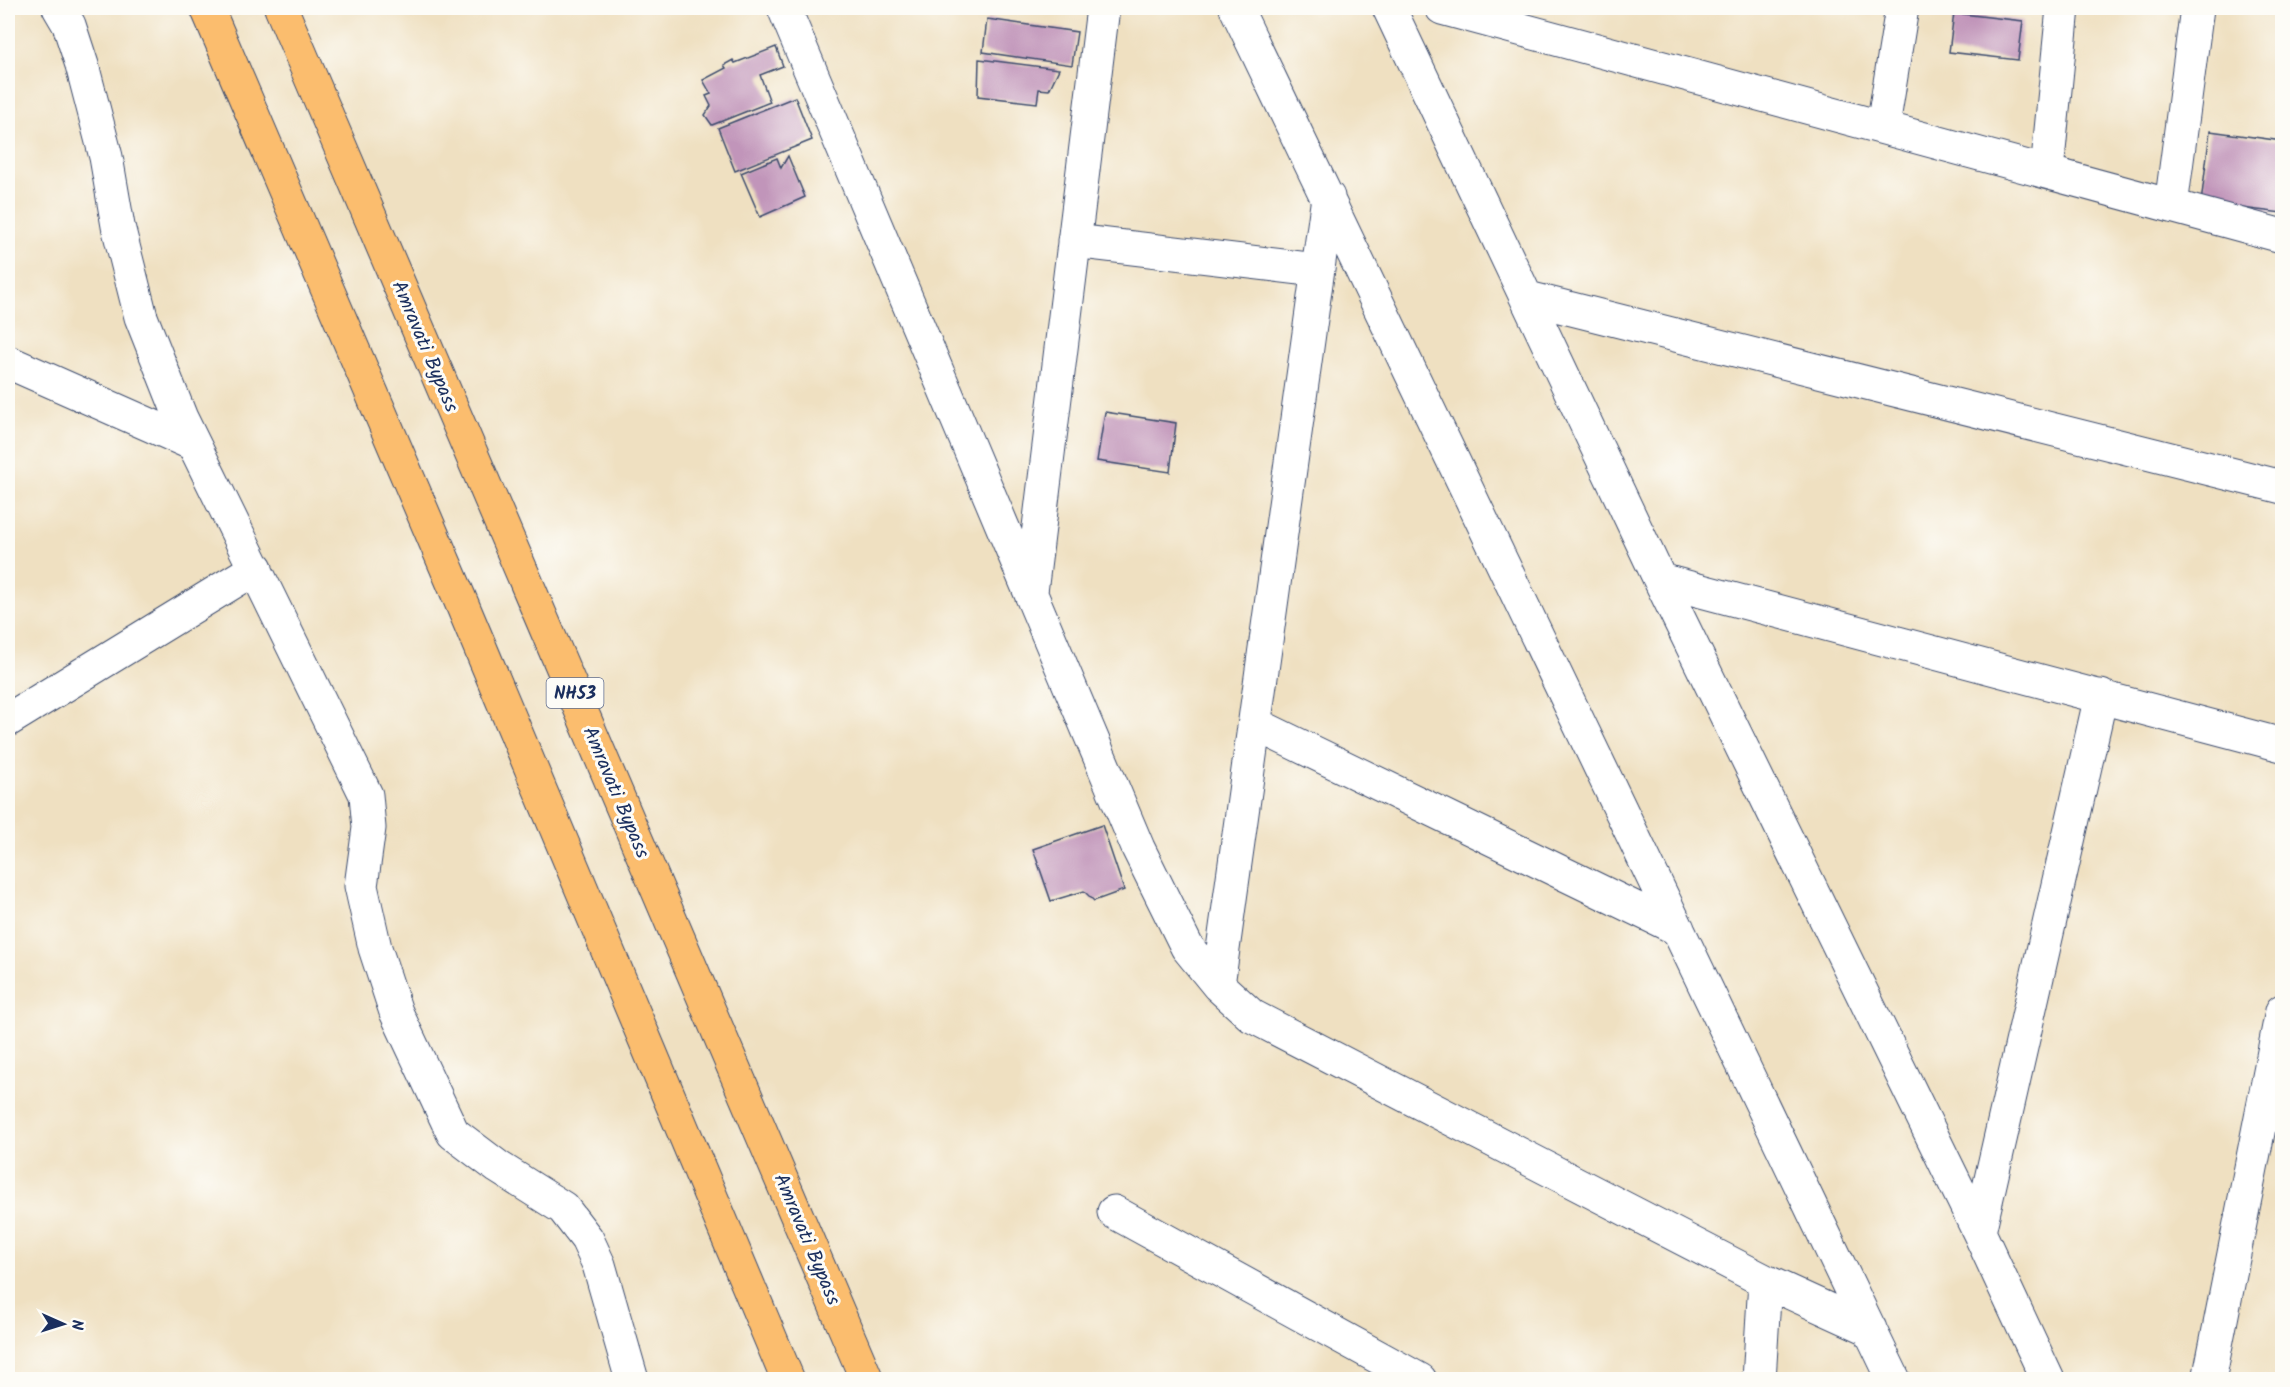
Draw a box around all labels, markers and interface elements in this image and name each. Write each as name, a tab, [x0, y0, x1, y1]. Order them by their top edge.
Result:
street label: Amravati Bypass	[382, 276, 467, 418]
road number: NH53	[546, 678, 604, 708]
street label: Amravati Bypass	[573, 722, 658, 864]
street label: Amravati Bypass	[764, 1169, 849, 1311]
north arrow	[33, 1294, 93, 1354]
text: N	[64, 1319, 89, 1330]

